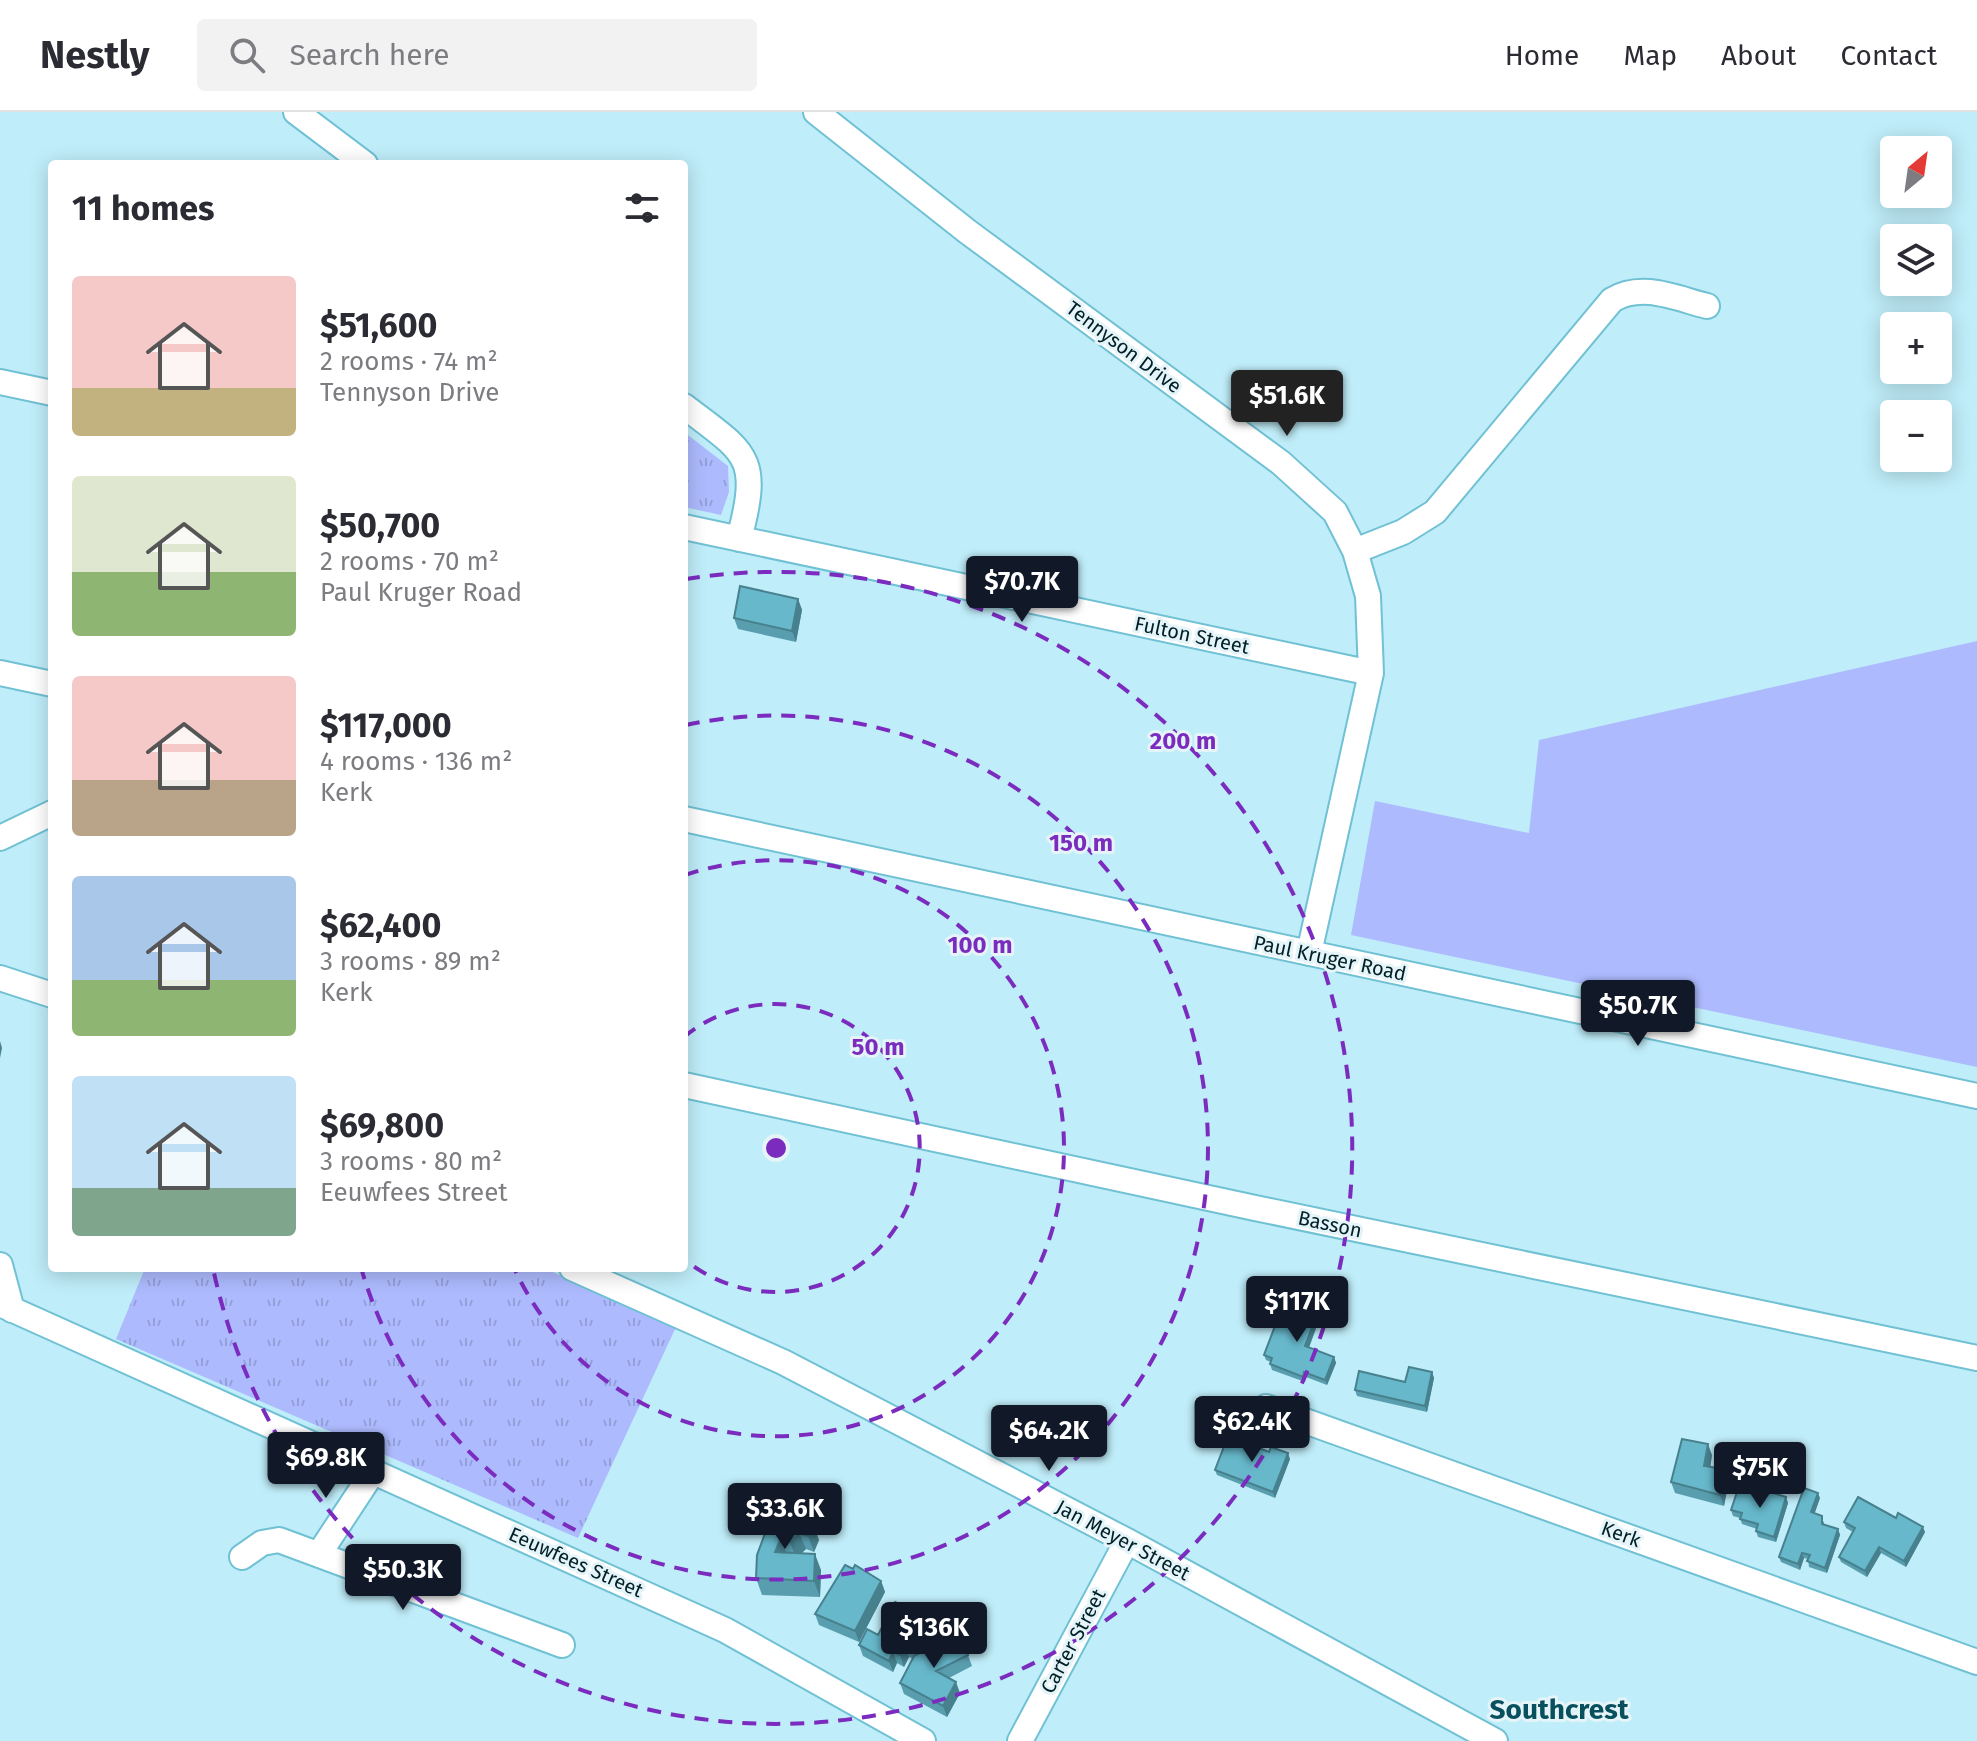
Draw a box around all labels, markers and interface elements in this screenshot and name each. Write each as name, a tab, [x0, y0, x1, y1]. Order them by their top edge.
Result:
search box	[197, 19, 757, 91]
text: Nestly	[40, 32, 149, 78]
icon: search	[225, 33, 269, 77]
text: Search here	[289, 37, 450, 73]
text: Home	[1505, 39, 1579, 72]
text: Map	[1623, 39, 1677, 72]
text: About	[1721, 39, 1796, 72]
text: Contact	[1840, 39, 1937, 72]
north arrow	[1880, 136, 1952, 208]
map controls	[1880, 136, 1952, 472]
icon: filters	[620, 186, 664, 230]
text: 11 homes	[72, 188, 214, 229]
button: layers	[1880, 224, 1952, 296]
street label: Tennyson Drive	[1062, 296, 1186, 398]
text: $51,600	[320, 305, 438, 346]
icon: home	[136, 308, 232, 404]
button: +	[1880, 312, 1952, 384]
text: 2 rooms · 74 m²	[320, 346, 498, 377]
pin: $51.6K	[1222, 370, 1352, 438]
text: Tennyson Drive	[320, 377, 500, 408]
text: $51.6K	[1249, 380, 1325, 411]
button: −	[1880, 400, 1952, 472]
text: $50,700	[320, 505, 440, 546]
icon: home	[136, 508, 232, 604]
text: 2 rooms · 70 m²	[320, 546, 499, 577]
pin: $70.7K	[957, 556, 1087, 624]
text: $70.7K	[984, 566, 1060, 597]
text: Paul Kruger Road	[320, 577, 522, 608]
street label: Fulton Street	[1133, 611, 1252, 659]
text: $117,000	[320, 705, 452, 746]
icon: home	[136, 708, 232, 804]
text: 200 m	[1150, 727, 1216, 755]
text: 4 rooms · 136 m²	[320, 746, 512, 777]
text: Kerk	[320, 777, 372, 808]
text: 150 m	[1049, 829, 1113, 857]
text: $62,400	[320, 905, 441, 946]
icon: home	[136, 908, 232, 1004]
street label: Paul Kruger Road	[1251, 930, 1409, 986]
text: 100 m	[947, 931, 1013, 959]
text: 3 rooms · 89 m²	[320, 946, 501, 977]
text: Kerk	[320, 977, 372, 1008]
pin: $50.7K	[1573, 980, 1703, 1048]
text: $50.7K	[1599, 990, 1677, 1021]
text: 50 m	[852, 1033, 904, 1061]
text: $69,800	[320, 1105, 444, 1146]
icon: home	[136, 1108, 232, 1204]
centre of rings	[762, 1134, 790, 1162]
text: 3 rooms · 80 m²	[320, 1146, 502, 1177]
text: Eeuwfees Street	[320, 1177, 508, 1208]
street label: Basson	[1296, 1206, 1364, 1242]
pin: $117K	[1241, 1276, 1353, 1344]
text: $117K	[1264, 1286, 1330, 1317]
pin: $62.4K	[1187, 1396, 1317, 1464]
pin: $64.2K	[984, 1405, 1114, 1473]
text: $62.4K	[1213, 1406, 1291, 1437]
text: $64.2K	[1009, 1415, 1089, 1446]
pin: $69.8K	[261, 1432, 391, 1500]
text: $69.8K	[286, 1442, 366, 1473]
pin: $75K	[1713, 1442, 1807, 1510]
text: $75K	[1732, 1452, 1788, 1483]
pin: $33.6K	[720, 1483, 850, 1551]
text: $33.6K	[746, 1493, 824, 1524]
street label: Jan Meyer Street	[1052, 1495, 1195, 1586]
street label: Kerk	[1598, 1516, 1645, 1552]
street label: Eeuwfees Street	[505, 1522, 648, 1603]
pin: $50.3K	[338, 1544, 468, 1612]
text: $50.3K	[363, 1554, 443, 1585]
street label: Carter Street	[1035, 1584, 1111, 1697]
pin: $136K	[878, 1602, 990, 1670]
text: $136K	[899, 1612, 969, 1643]
district label: Southcrest	[1490, 1693, 1630, 1726]

